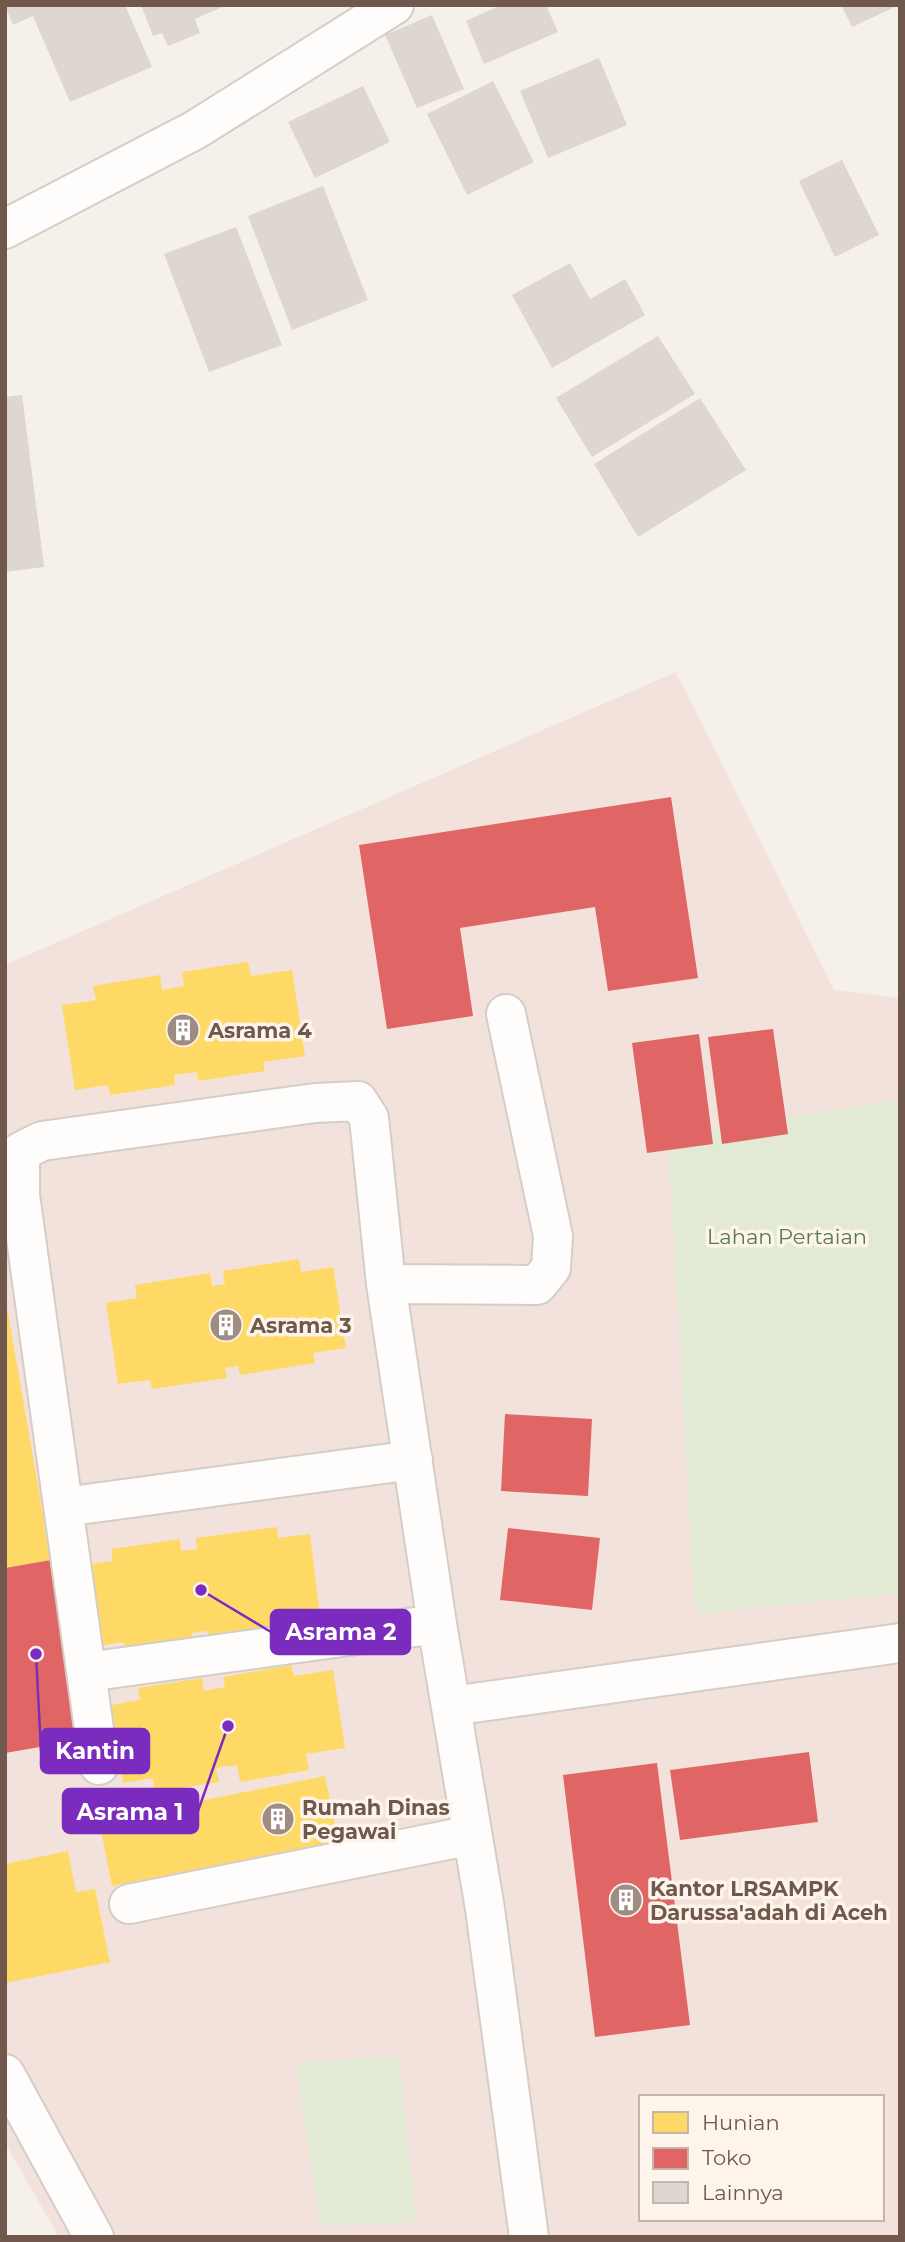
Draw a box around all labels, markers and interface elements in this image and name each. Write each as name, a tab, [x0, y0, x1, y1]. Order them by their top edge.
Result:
building icon: Asrama 4	[164, 1011, 202, 1049]
place label: Asrama 4	[207, 1018, 312, 1043]
park label: Lahan Pertaian	[707, 1224, 867, 1249]
building icon: Asrama 3	[207, 1306, 245, 1344]
place label: Asrama 3	[249, 1313, 352, 1338]
callout: Asrama 2	[271, 1610, 410, 1654]
text: Asrama 2	[284, 1618, 397, 1646]
callout: Kantin	[41, 1729, 149, 1773]
text: Kantin	[55, 1737, 135, 1765]
callout: Asrama 1	[63, 1789, 198, 1833]
place label: Rumah Dinas Pegawai	[302, 1795, 450, 1844]
text: Asrama 1	[76, 1798, 183, 1826]
building icon: Rumah Dinas Pegawai	[259, 1800, 297, 1838]
place label: Kantor LRSAMPK Darussa'adah di Aceh	[650, 1876, 888, 1925]
building icon: Kantor LRSAMPK Darussa'adah di Aceh	[607, 1881, 645, 1919]
legend	[639, 2095, 884, 2221]
text: Hunian	[702, 2110, 780, 2135]
text: Toko	[702, 2145, 751, 2170]
text: Lainnya	[702, 2180, 784, 2205]

